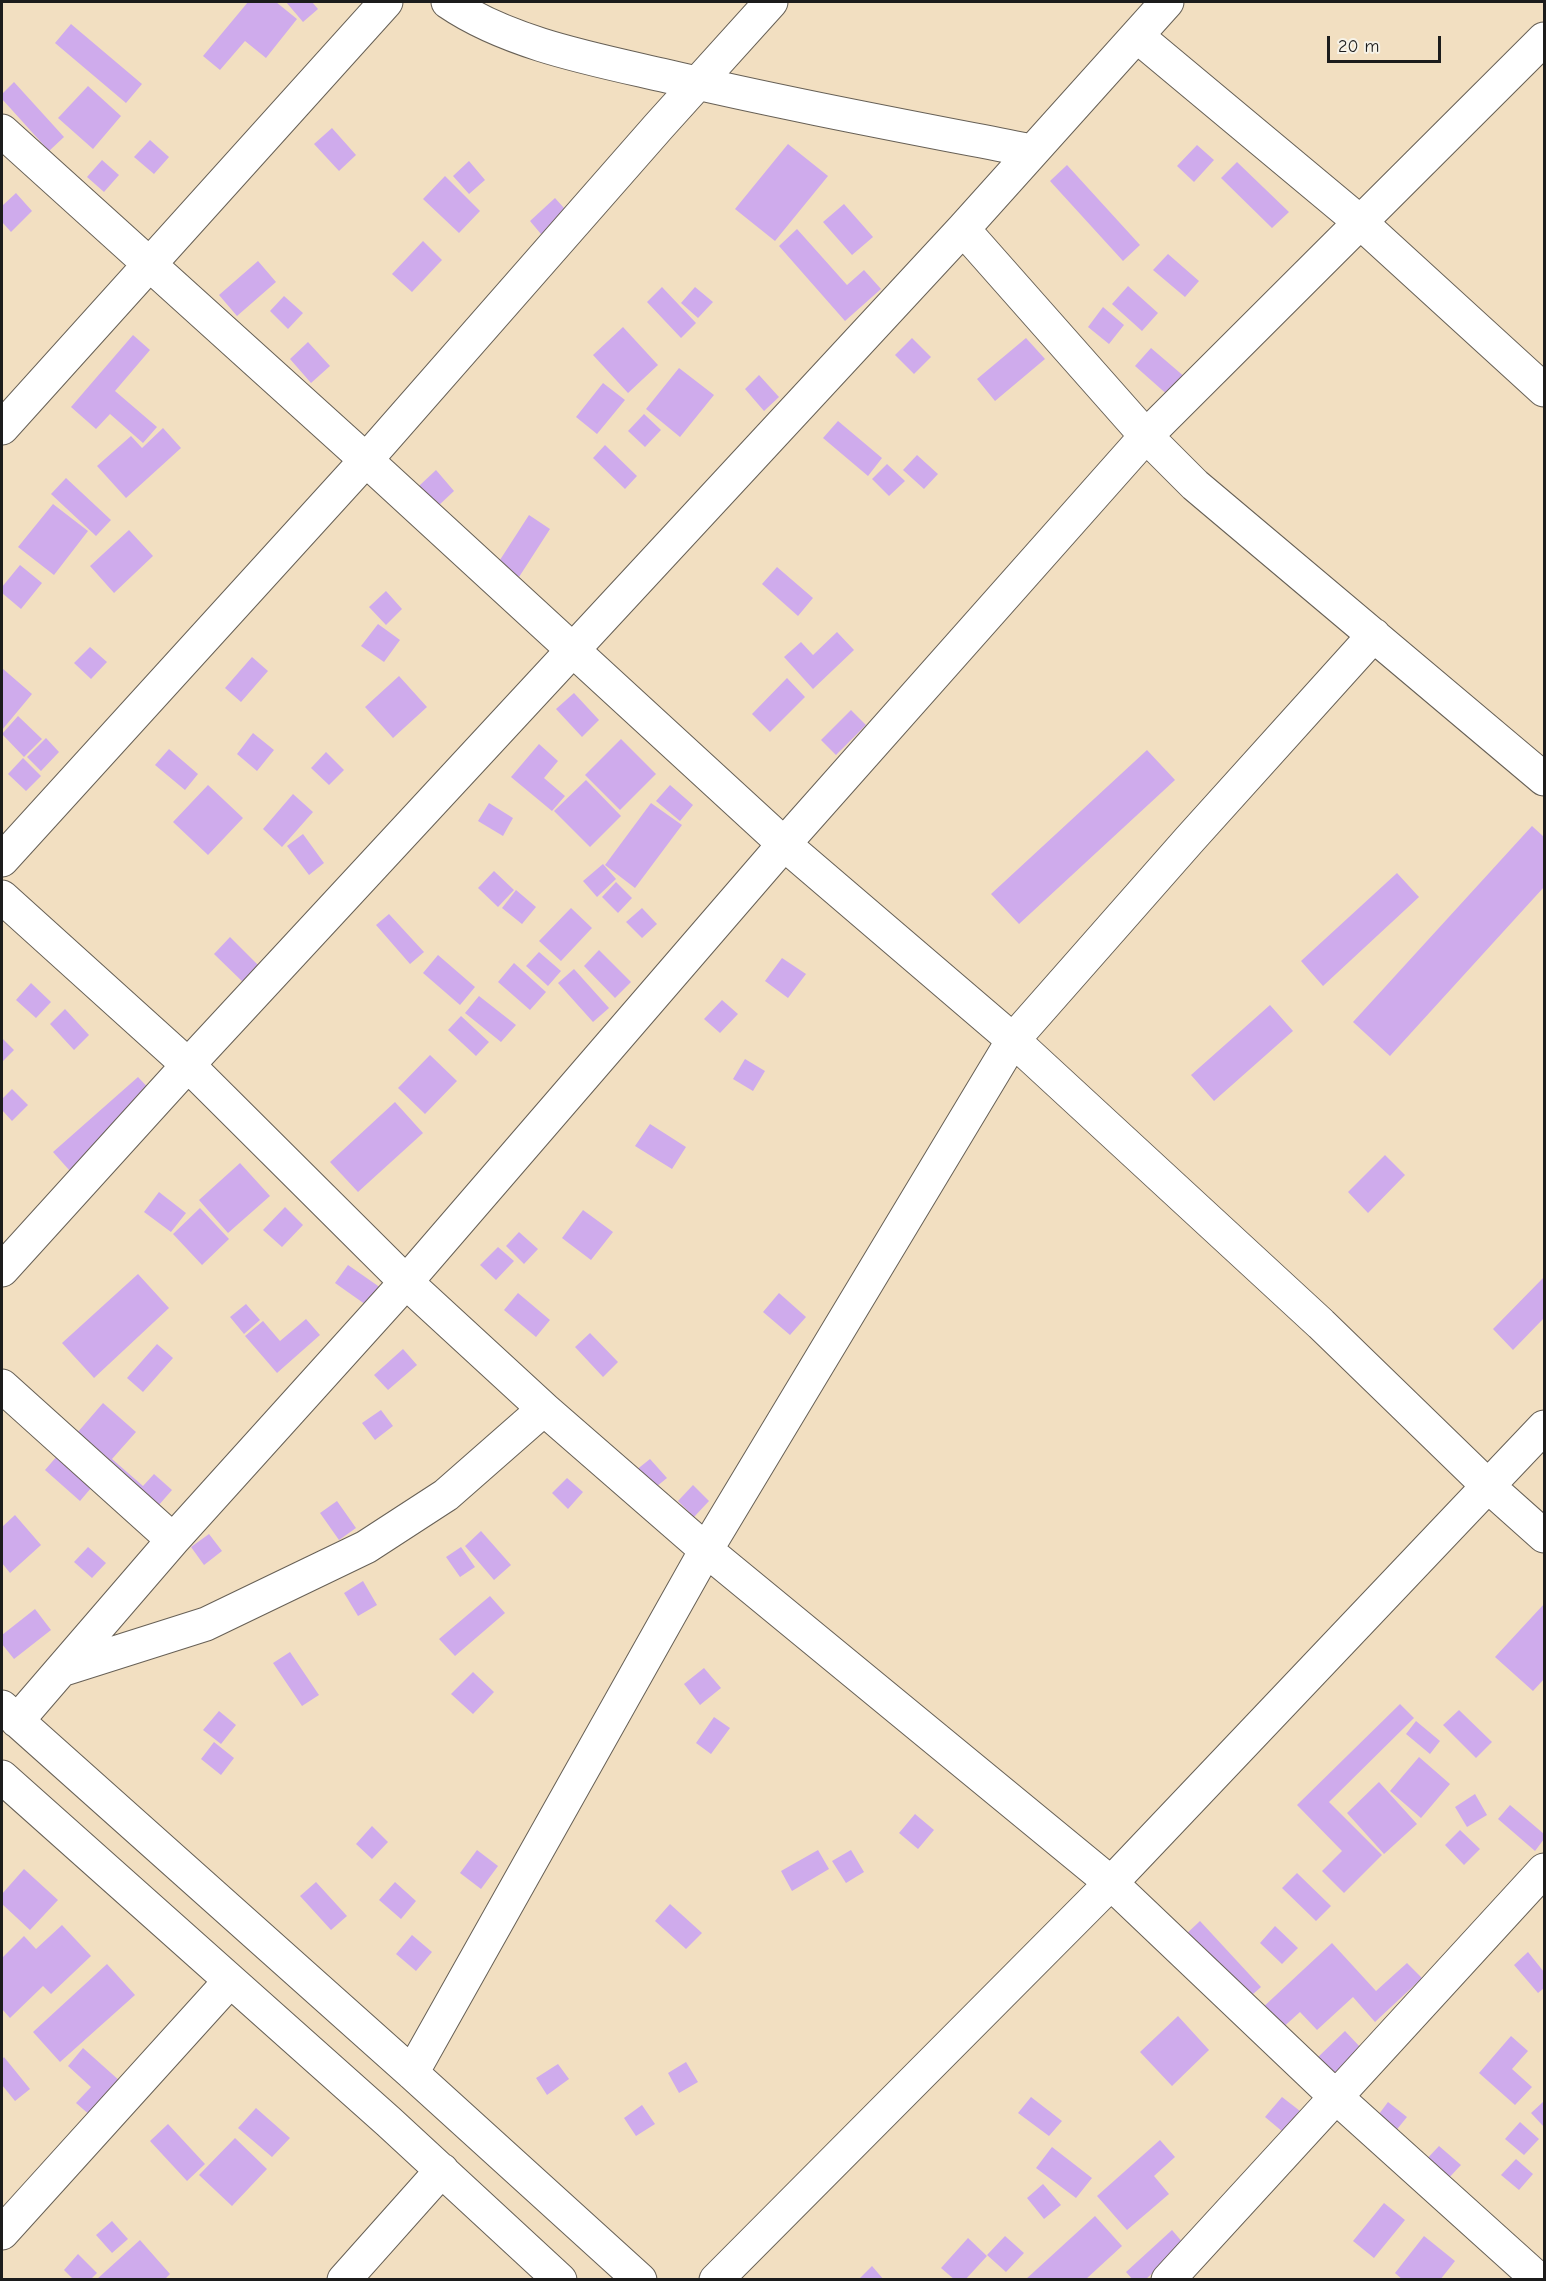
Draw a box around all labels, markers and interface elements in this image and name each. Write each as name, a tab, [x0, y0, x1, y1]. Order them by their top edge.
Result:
scale bar	[1330, 24, 1444, 62]
text: 20 m	[1338, 36, 1379, 57]

